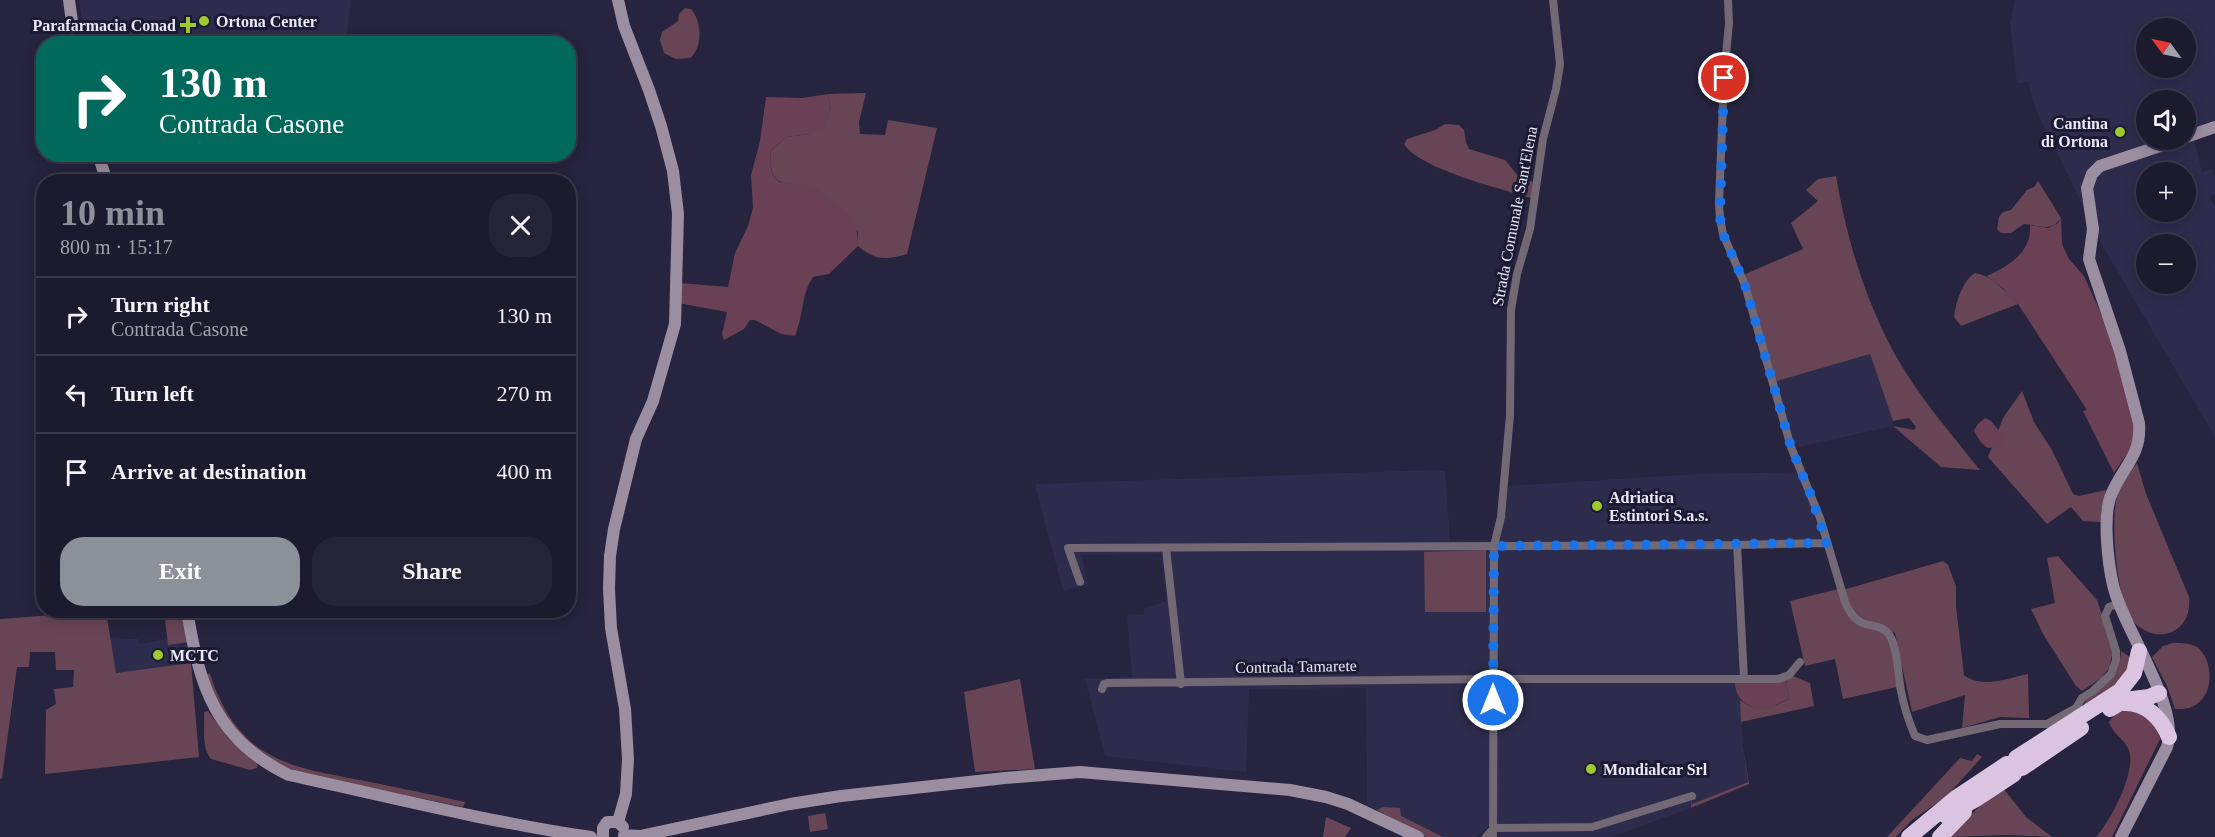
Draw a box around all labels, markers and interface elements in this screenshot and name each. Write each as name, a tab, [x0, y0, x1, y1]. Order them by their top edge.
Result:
place label: Ortona Center	[216, 13, 317, 30]
marker: Ortona Center	[197, 14, 211, 28]
place label: Parafarmacia Conad	[32, 17, 176, 34]
marker: Parafarmacia Conad	[181, 18, 195, 32]
north arrow	[2136, 18, 2196, 78]
map controls	[2136, 18, 2196, 294]
pin	[1698, 52, 1749, 103]
icon: right	[60, 60, 138, 138]
text: 130 m	[159, 60, 268, 106]
icon: arrive	[1707, 61, 1740, 94]
button: sound	[2136, 90, 2196, 150]
text: Contrada Casone	[159, 109, 344, 139]
place label: Cantina di Ortona	[2041, 115, 2108, 150]
street label: Strada Comunale Sant'Elena	[1489, 125, 1540, 307]
marker: Cantina di Ortona	[2113, 125, 2127, 139]
button: +	[2136, 162, 2196, 222]
text: 10 min	[60, 193, 165, 233]
button: close	[489, 194, 552, 257]
button: −	[2136, 234, 2196, 294]
text: 800 m · 15:17	[60, 236, 173, 258]
text: Turn right	[111, 292, 210, 317]
icon: right	[60, 300, 93, 333]
text: 130 m	[496, 303, 552, 328]
text: Contrada Casone	[111, 318, 248, 340]
icon: left	[60, 378, 93, 411]
text: Turn left	[111, 381, 194, 406]
text: 270 m	[496, 381, 552, 406]
icon: arrive	[60, 456, 93, 489]
text: Arrive at destination	[111, 459, 307, 484]
text: 400 m	[496, 459, 552, 484]
place label: Adriatica Estintori S.a.s.	[1609, 489, 1709, 524]
marker: Adriatica Estintori S.a.s.	[1590, 499, 1604, 513]
button: Exit	[60, 537, 300, 606]
button: Share	[312, 537, 552, 606]
place label: MCTC	[170, 647, 219, 664]
marker: MCTC	[151, 648, 165, 662]
street label: Contrada Tamarete	[1235, 657, 1357, 676]
position arrow	[1461, 668, 1525, 732]
place label: Mondialcar Srl	[1603, 761, 1708, 778]
marker: Mondialcar Srl	[1584, 762, 1598, 776]

